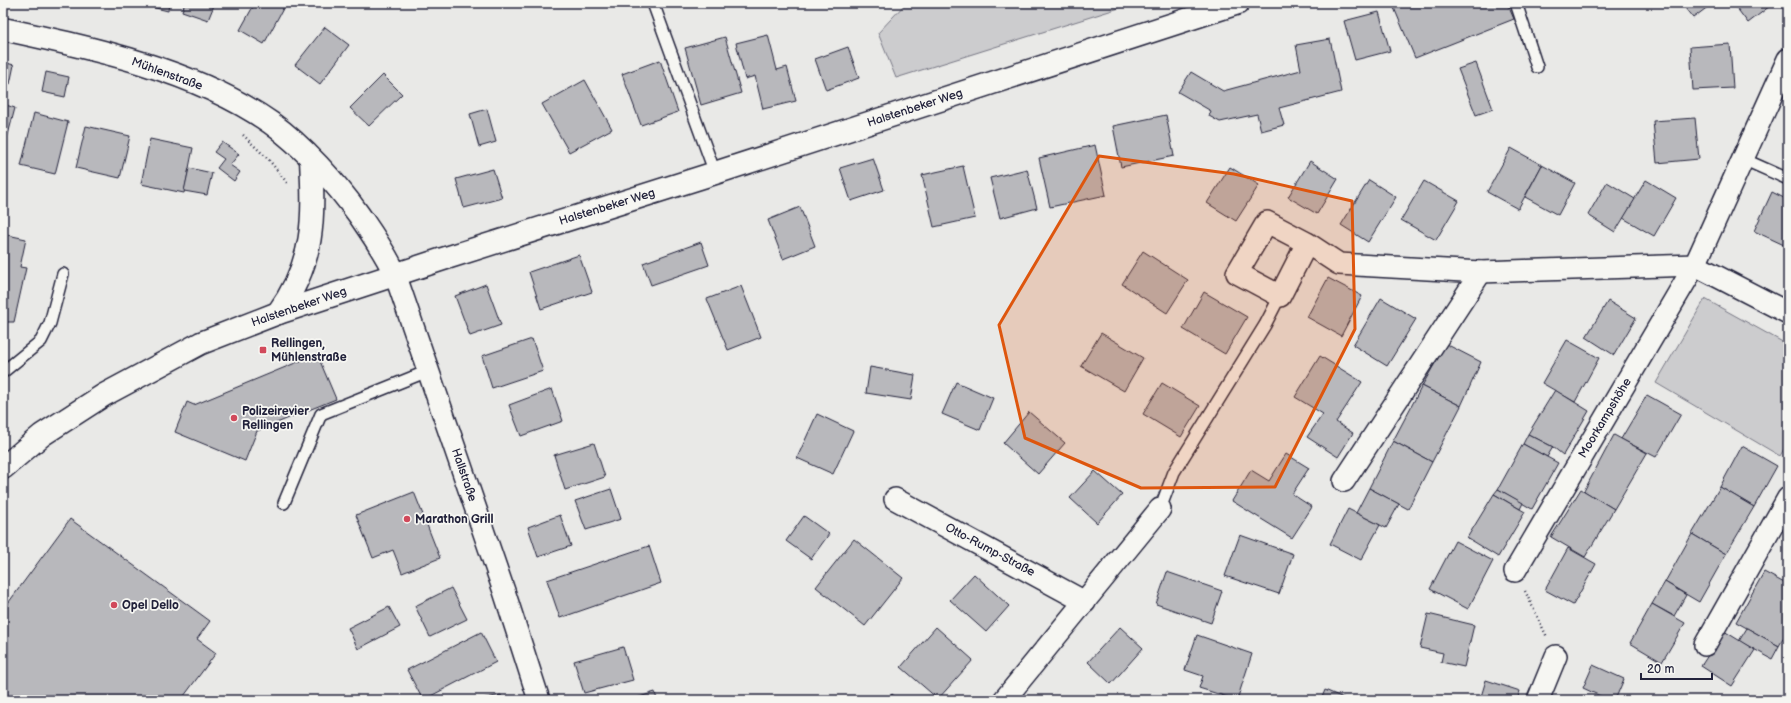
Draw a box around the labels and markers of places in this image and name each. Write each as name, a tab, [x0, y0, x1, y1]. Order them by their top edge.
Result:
place label: Rellingen, Mühlenstraße	[271, 336, 347, 365]
marker: Rellingen, Mühlenstraße	[258, 345, 268, 355]
place label: Polizeirevier Rellingen	[242, 404, 309, 433]
marker: Polizeirevier Rellingen	[229, 413, 239, 423]
place label: Marathon Grill	[415, 512, 494, 527]
marker: Marathon Grill	[402, 514, 412, 524]
place label: Opel Dello	[122, 598, 179, 613]
marker: Opel Dello	[109, 600, 119, 610]

